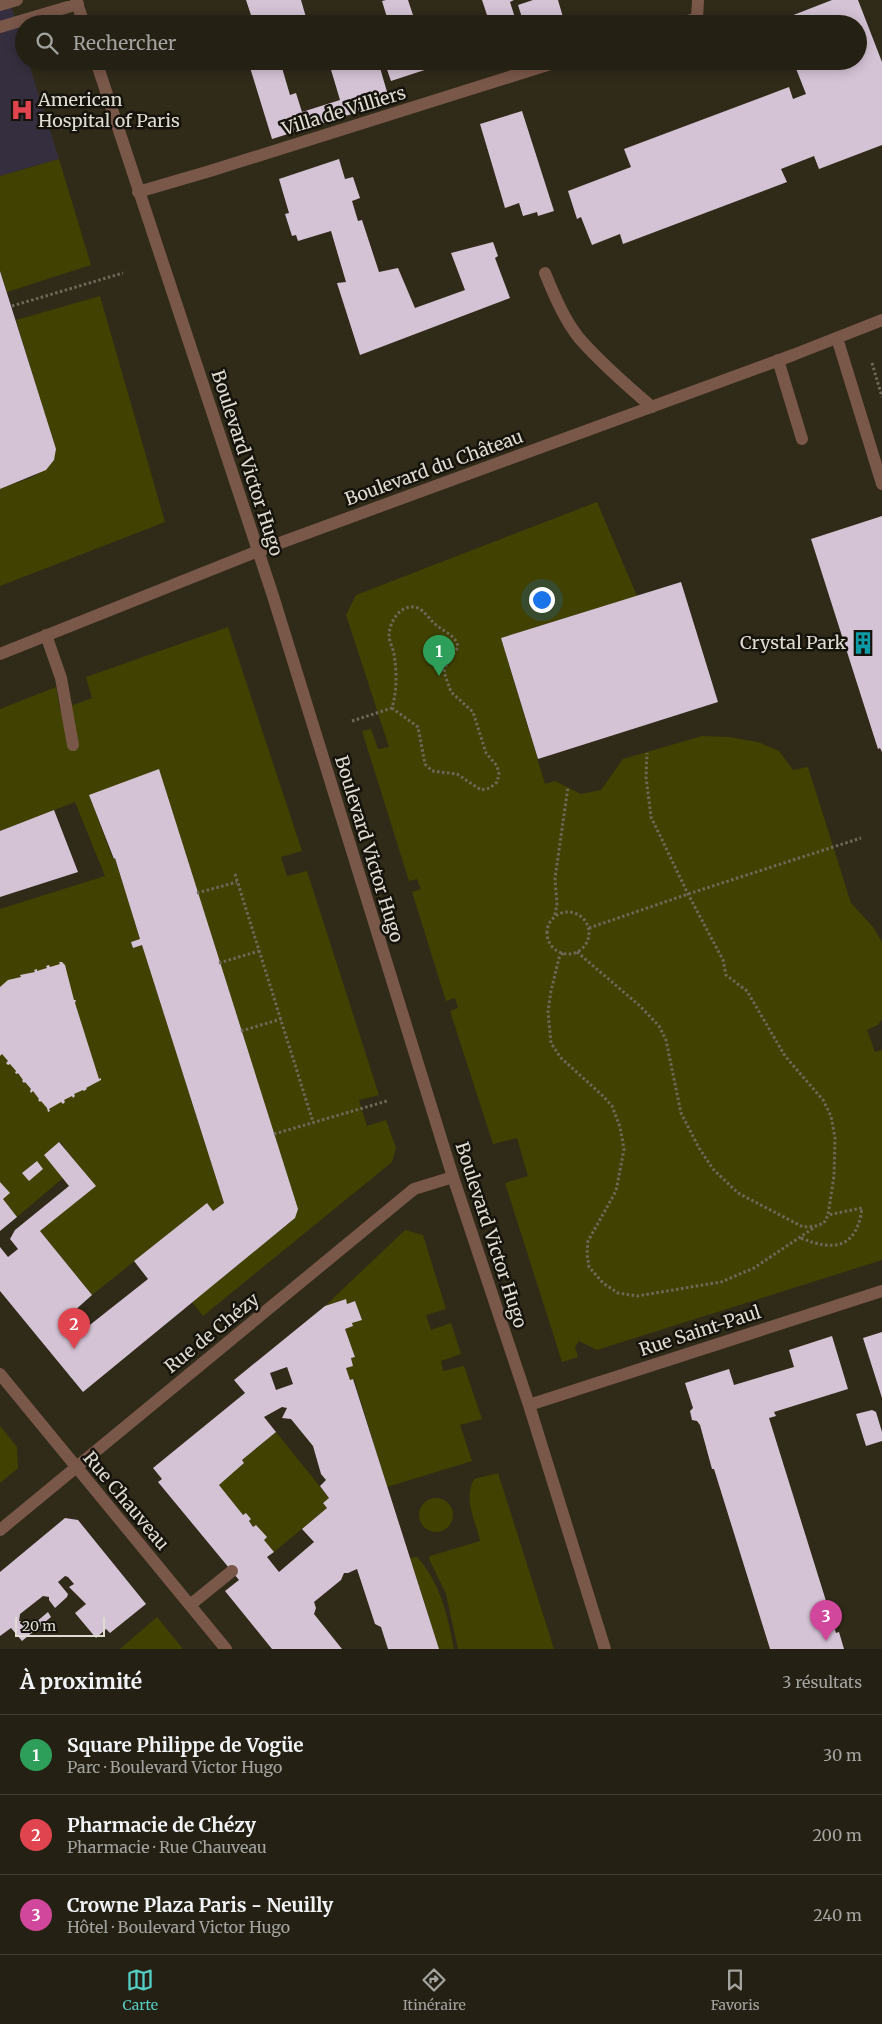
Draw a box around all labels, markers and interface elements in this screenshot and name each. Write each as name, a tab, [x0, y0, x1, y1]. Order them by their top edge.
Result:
search box	[15, 15, 867, 70]
icon: search	[33, 29, 61, 57]
text: Rechercher	[73, 31, 176, 55]
street label: Villa de Villiers	[278, 81, 409, 141]
place label: American Hospital of Paris	[37, 88, 180, 132]
hospital icon: American Hospital of Paris	[9, 97, 35, 123]
street label: Boulevard Victor Hugo	[207, 367, 288, 559]
street label: Boulevard du Château	[342, 425, 526, 511]
your location	[529, 587, 555, 613]
building icon: Crystal Park	[850, 630, 876, 656]
place label: Crystal Park	[740, 631, 847, 654]
pin: 1	[423, 635, 455, 676]
street label: Boulevard Victor Hugo	[330, 753, 409, 945]
street label: Boulevard Victor Hugo	[451, 1139, 532, 1331]
street label: Rue de Chézy	[160, 1287, 264, 1378]
street label: Rue Saint-Paul	[636, 1300, 764, 1361]
pin: 2	[58, 1308, 90, 1349]
street label: Rue Chauveau	[79, 1447, 174, 1555]
pin: 3	[810, 1600, 842, 1641]
scale bar	[15, 1614, 105, 1637]
text: 20 m	[22, 1617, 56, 1635]
text: À proximité	[20, 1668, 142, 1695]
text: 3 résultats	[782, 1672, 862, 1692]
text: Square Philippe de Vogüe	[67, 1733, 304, 1757]
text: 1	[32, 1745, 40, 1765]
text: 30 m	[823, 1745, 862, 1765]
text: Parc · Boulevard Victor Hugo	[67, 1757, 282, 1777]
text: Pharmacie de Chézy	[67, 1813, 256, 1837]
text: 2	[31, 1825, 41, 1845]
text: 200 m	[812, 1825, 862, 1845]
text: Pharmacie · Rue Chauveau	[67, 1837, 267, 1857]
text: Crowne Plaza Paris - Neuilly	[67, 1893, 333, 1917]
text: 3	[31, 1905, 41, 1925]
text: 240 m	[813, 1905, 862, 1925]
text: Hôtel · Boulevard Victor Hugo	[67, 1917, 290, 1937]
tab: Carte	[122, 1966, 158, 2014]
tab: Itinéraire	[403, 1966, 466, 2014]
tab: Favoris	[711, 1966, 760, 2014]

